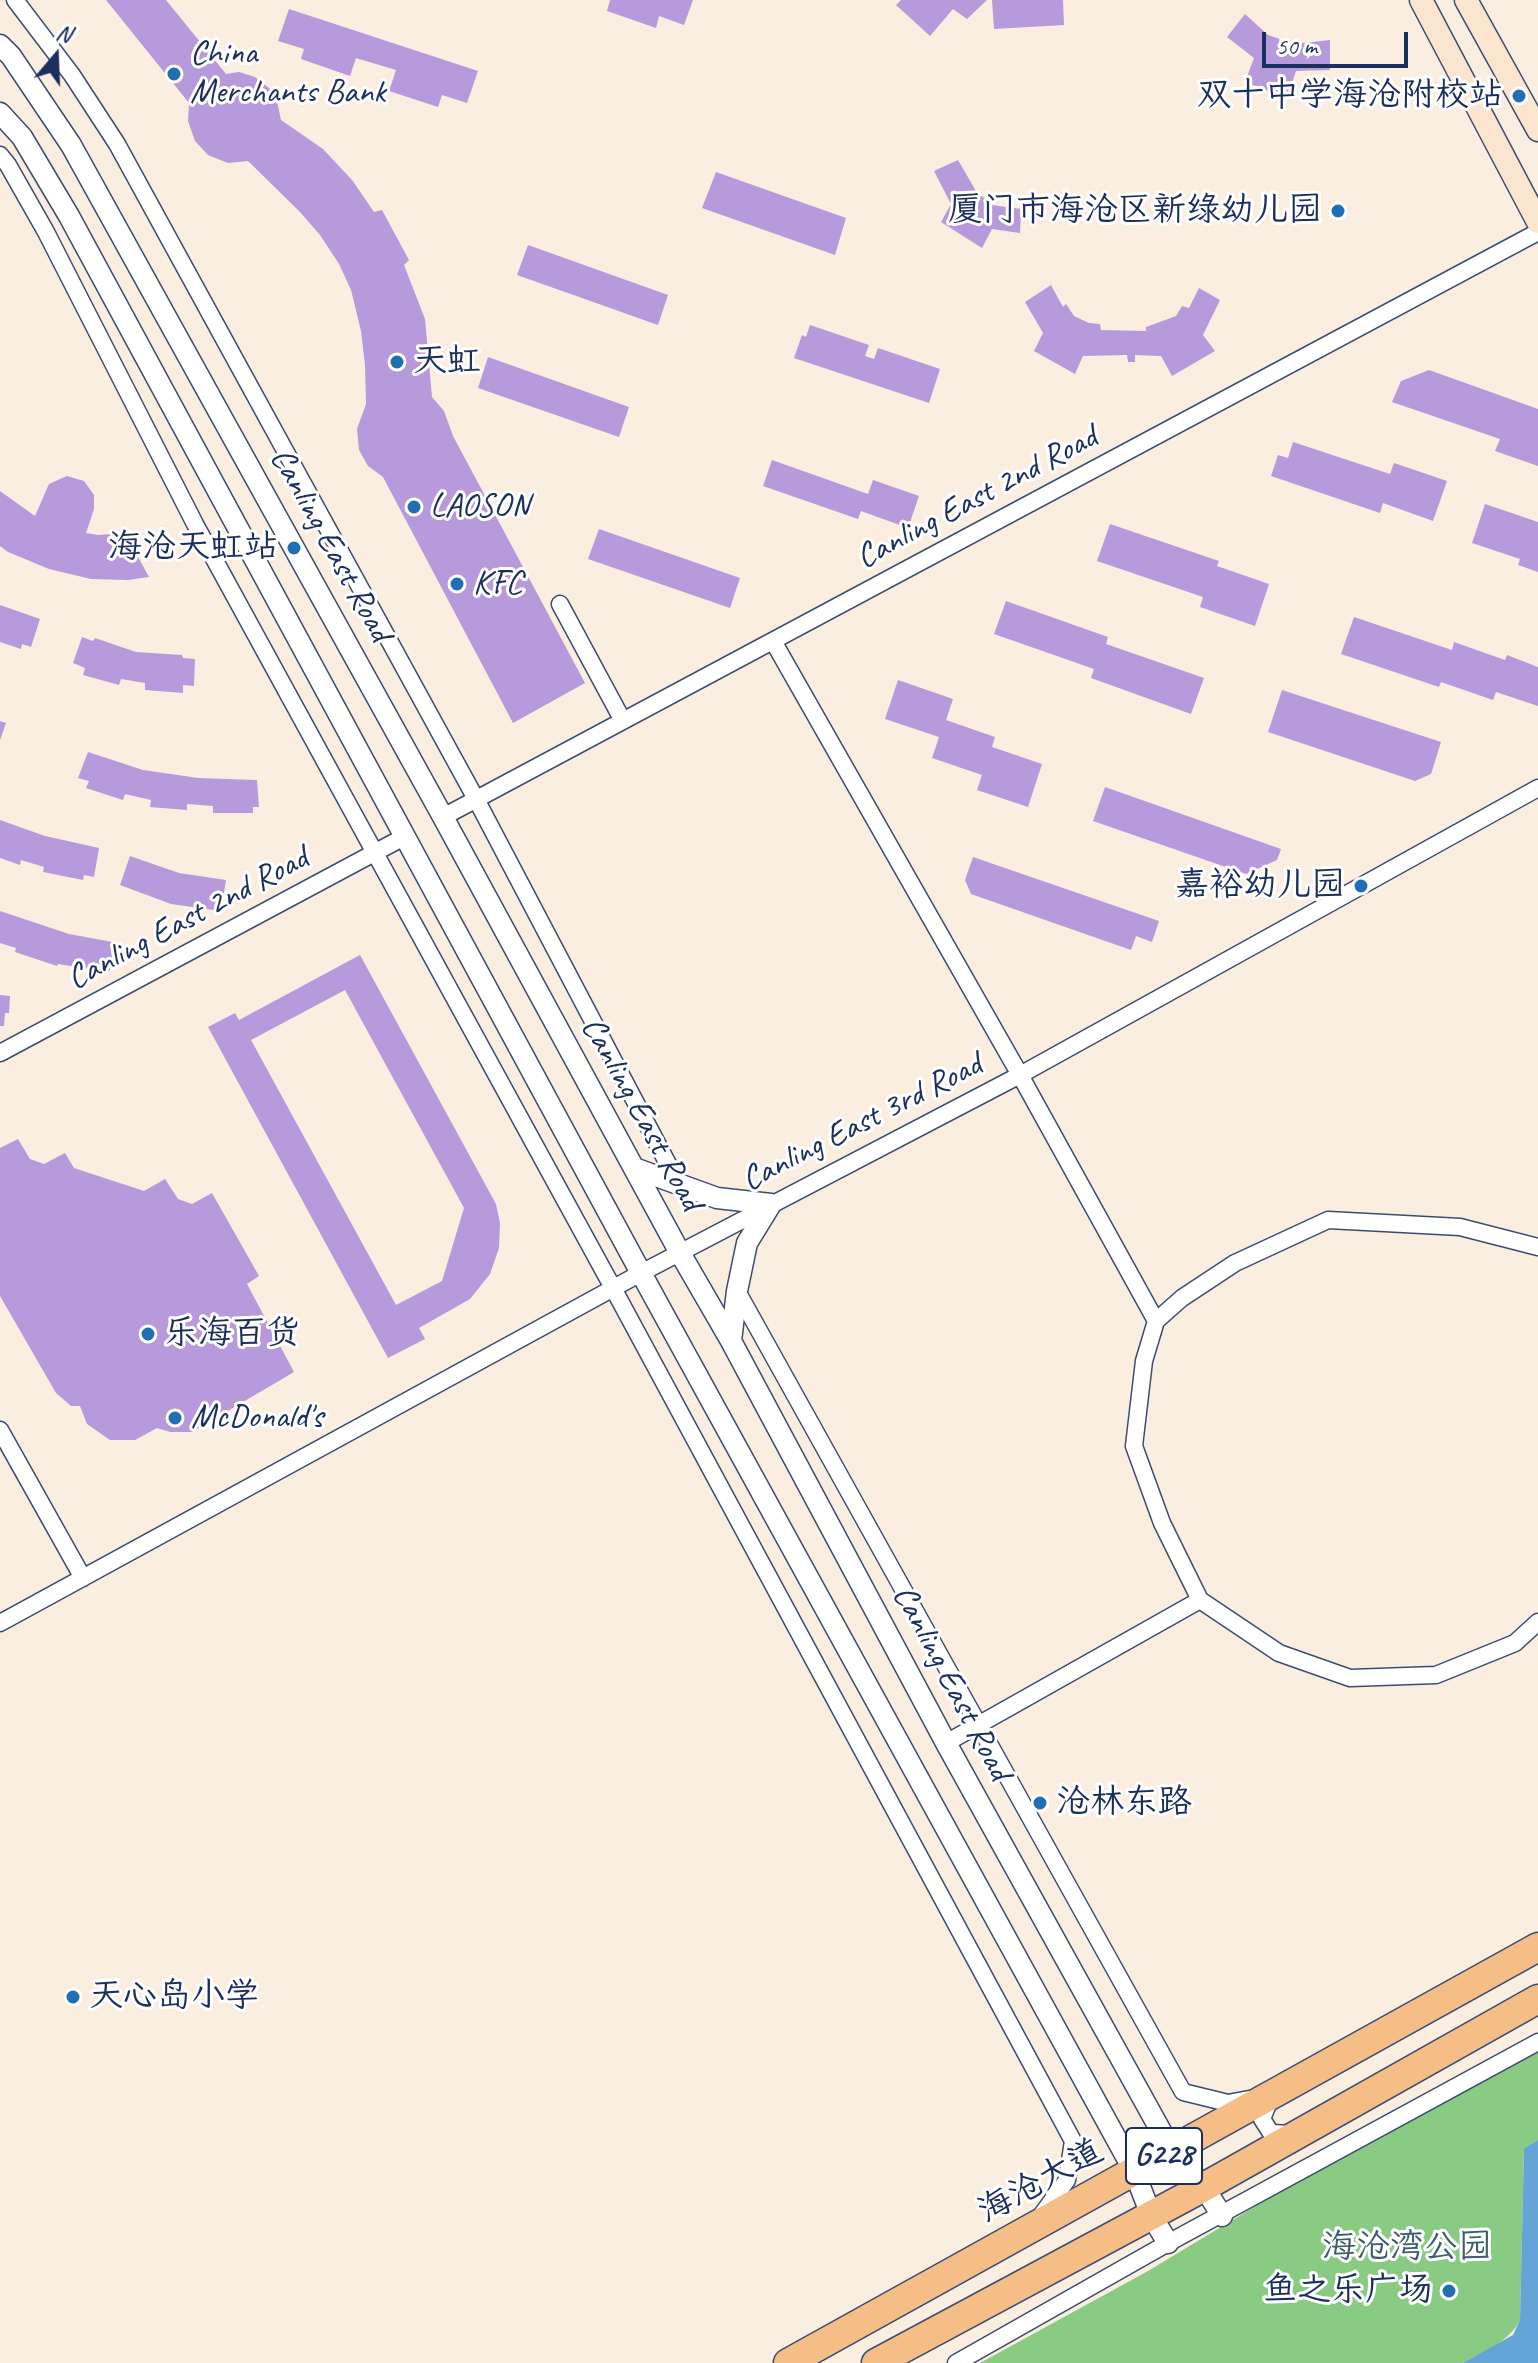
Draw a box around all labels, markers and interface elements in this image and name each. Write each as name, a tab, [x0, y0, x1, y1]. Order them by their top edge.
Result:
north arrow	[16, 16, 96, 96]
scale bar	[1266, 16, 1412, 66]
text: N	[53, 18, 75, 49]
text: 50 m	[1276, 31, 1317, 61]
place label: China Merchants Bank	[190, 34, 385, 114]
marker: China Merchants Bank	[165, 65, 183, 83]
place label: 双十中学海沧附校站	[1197, 76, 1503, 116]
marker: 双十中学海沧附校站	[1510, 87, 1528, 105]
place label: 厦门市海沧区新绿幼儿园	[948, 191, 1322, 231]
marker: 厦门市海沧区新绿幼儿园	[1329, 202, 1347, 220]
place label: 天虹	[413, 342, 481, 382]
marker: 天虹	[388, 353, 406, 371]
street label: Canling East 2nd Road	[850, 417, 1104, 579]
street label: Canling East Road	[260, 441, 400, 649]
place label: LAOSON	[430, 487, 530, 527]
marker: LAOSON	[405, 498, 423, 516]
place label: 海沧天虹站	[108, 528, 278, 568]
marker: 海沧天虹站	[285, 539, 303, 557]
place label: KFC	[473, 564, 523, 604]
marker: KFC	[448, 575, 466, 593]
street label: Canling East 2nd Road	[61, 838, 315, 1000]
place label: 嘉裕幼儿园	[1175, 866, 1345, 906]
marker: 嘉裕幼儿园	[1352, 877, 1370, 895]
street label: Canling East Road	[571, 1010, 711, 1218]
street label: Canling East 3rd Road	[735, 1045, 989, 1201]
place label: 乐海百货	[164, 1314, 300, 1354]
marker: 乐海百货	[139, 1325, 157, 1343]
place label: McDonald's	[191, 1398, 323, 1438]
marker: McDonald's	[166, 1409, 184, 1427]
street label: Canling East Road	[883, 1579, 1019, 1787]
place label: 沧林东路	[1056, 1783, 1192, 1823]
marker: 沧林东路	[1031, 1794, 1049, 1812]
place label: 天心岛小学	[89, 1977, 259, 2017]
marker: 天心岛小学	[64, 1988, 82, 2006]
road number: G228	[1126, 2128, 1202, 2184]
street label: 海沧大道	[972, 2131, 1110, 2233]
park label: 海沧湾公园	[1322, 2228, 1492, 2268]
place label: 鱼之乐广场	[1263, 2271, 1433, 2311]
marker: 鱼之乐广场	[1440, 2282, 1458, 2300]

